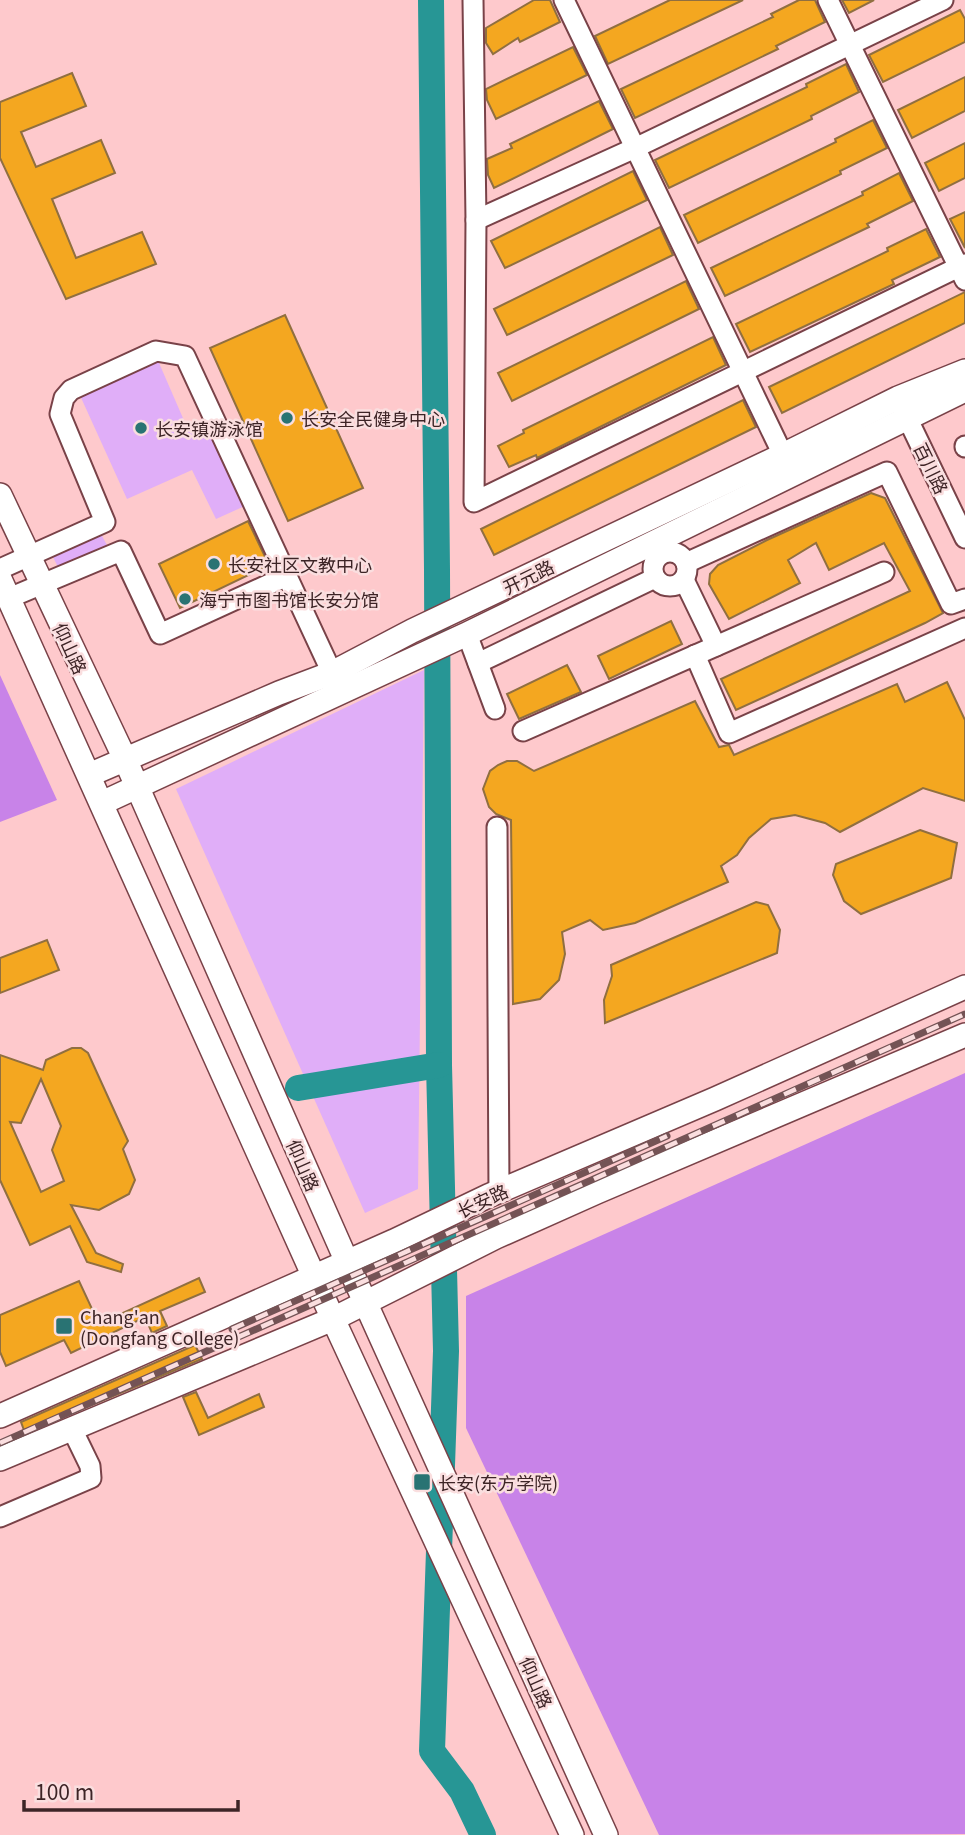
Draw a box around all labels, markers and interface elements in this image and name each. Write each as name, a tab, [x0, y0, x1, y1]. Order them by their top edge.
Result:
place label: 长安全民健身中心	[301, 405, 445, 431]
marker: 长安全民健身中心	[279, 410, 295, 426]
place label: 长安镇游泳馆	[155, 415, 263, 441]
marker: 长安镇游泳馆	[133, 420, 149, 436]
street label: 百川路	[908, 438, 956, 498]
place label: 长安社区文教中心	[228, 551, 372, 577]
street label: 开元路	[498, 552, 558, 600]
marker: 长安社区文教中心	[206, 556, 222, 572]
place label: 海宁市图书馆长安分馆	[199, 586, 379, 612]
marker: 海宁市图书馆长安分馆	[177, 591, 193, 607]
street label: 仰山路	[48, 618, 94, 678]
street label: 仰山路	[281, 1135, 327, 1195]
street label: 长安路	[452, 1177, 512, 1223]
place label: Chang'an (Dongfang College)	[80, 1303, 239, 1350]
marker: Chang'an (Dongfang College)	[54, 1316, 74, 1336]
place label: 长安(东方学院)	[438, 1469, 558, 1495]
marker: 长安(东方学院)	[412, 1472, 432, 1492]
street label: 仰山路	[514, 1652, 560, 1712]
scale bar	[24, 1769, 238, 1813]
text: 100 m	[35, 1776, 94, 1806]

